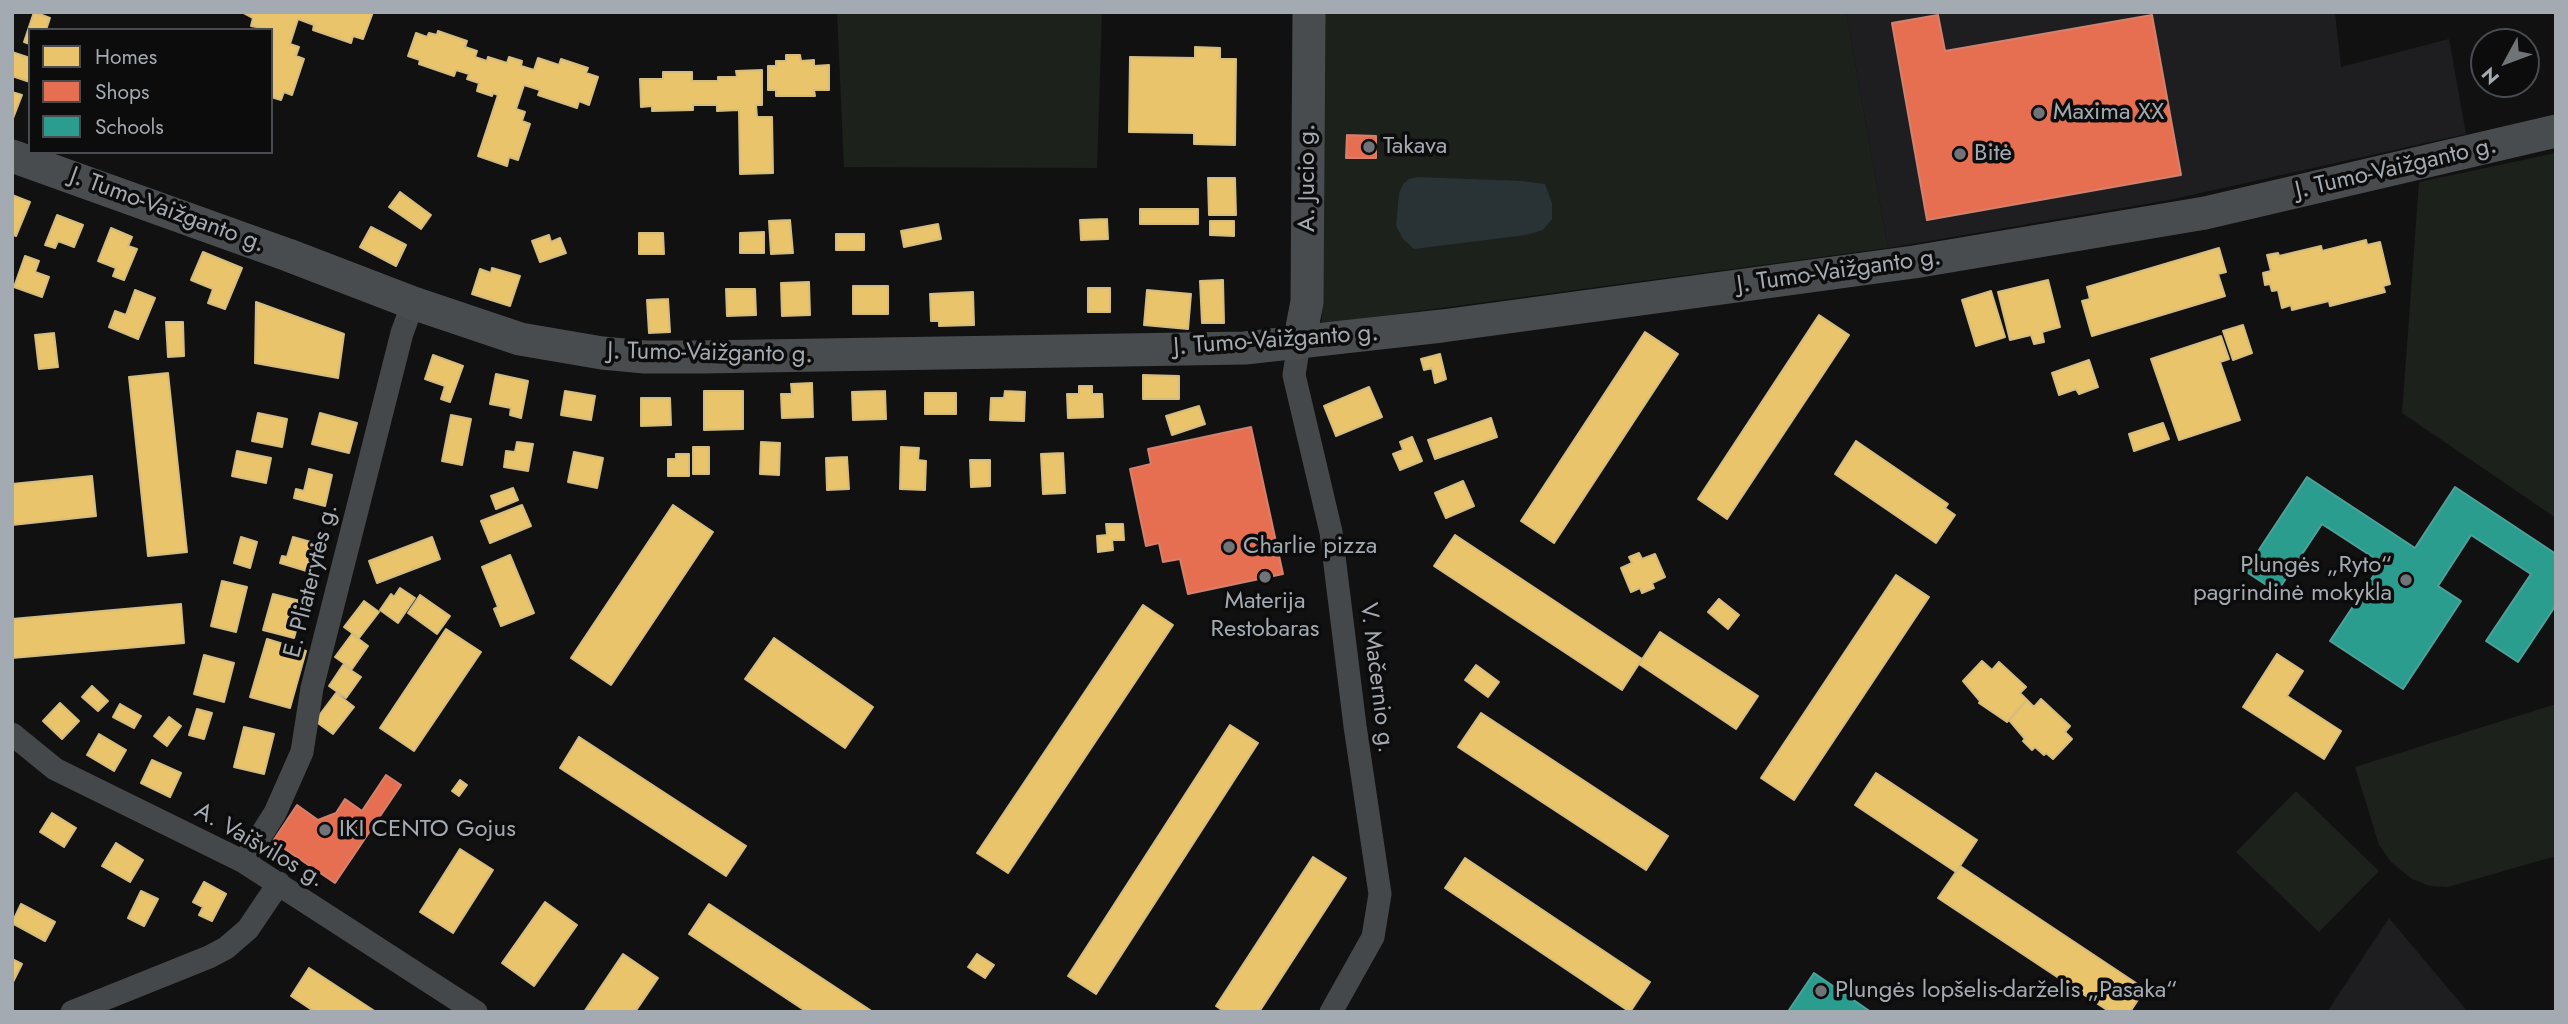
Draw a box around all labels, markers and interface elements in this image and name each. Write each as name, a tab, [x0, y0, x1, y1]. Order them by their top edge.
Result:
legend	[28, 28, 273, 154]
north arrow	[2470, 28, 2540, 98]
text: Homes	[95, 42, 157, 72]
text: N	[2475, 61, 2505, 90]
text: Shops	[95, 77, 149, 107]
place label: Maxima XX	[2053, 99, 2164, 127]
marker: Maxima XX	[2031, 105, 2047, 121]
text: Schools	[95, 112, 164, 142]
street label: A. Jucio g.	[1294, 124, 1322, 232]
street label: J. Tumo-Vaižganto g.	[2293, 132, 2499, 206]
place label: Takava	[1383, 133, 1447, 161]
marker: Takava	[1361, 139, 1377, 155]
place label: Bitė	[1974, 140, 2012, 168]
marker: Bitė	[1952, 146, 1968, 162]
street label: J. Tumo-Vaižganto g.	[66, 162, 268, 260]
street label: J. Tumo-Vaižganto g.	[1735, 243, 1943, 301]
street label: J. Tumo-Vaižganto g.	[1172, 319, 1380, 363]
street label: J. Tumo-Vaižganto g.	[607, 338, 813, 370]
street label: E. Pliaterytės g.	[279, 501, 345, 661]
place label: Charlie pizza	[1243, 533, 1377, 561]
marker: Charlie pizza	[1221, 539, 1237, 555]
place label: Plungės „Ryto“ pagrindinė mokykla	[2193, 552, 2392, 608]
marker: Materija Restobaras	[1257, 569, 1273, 585]
marker: Plungės „Ryto“ pagrindinė mokykla	[2398, 572, 2414, 588]
place label: Materija Restobaras	[1210, 588, 1320, 644]
street label: V. Mačernio g.	[1353, 601, 1399, 755]
street label: A. Vaišvilos g.	[189, 797, 329, 895]
place label: IKI CENTO Gojus	[339, 816, 516, 844]
marker: IKI CENTO Gojus	[317, 822, 333, 838]
place label: Plungės lopšelis-darželis „Pasaka“	[1835, 977, 2177, 1005]
marker: Plungės lopšelis-darželis „Pasaka“	[1813, 983, 1829, 999]

